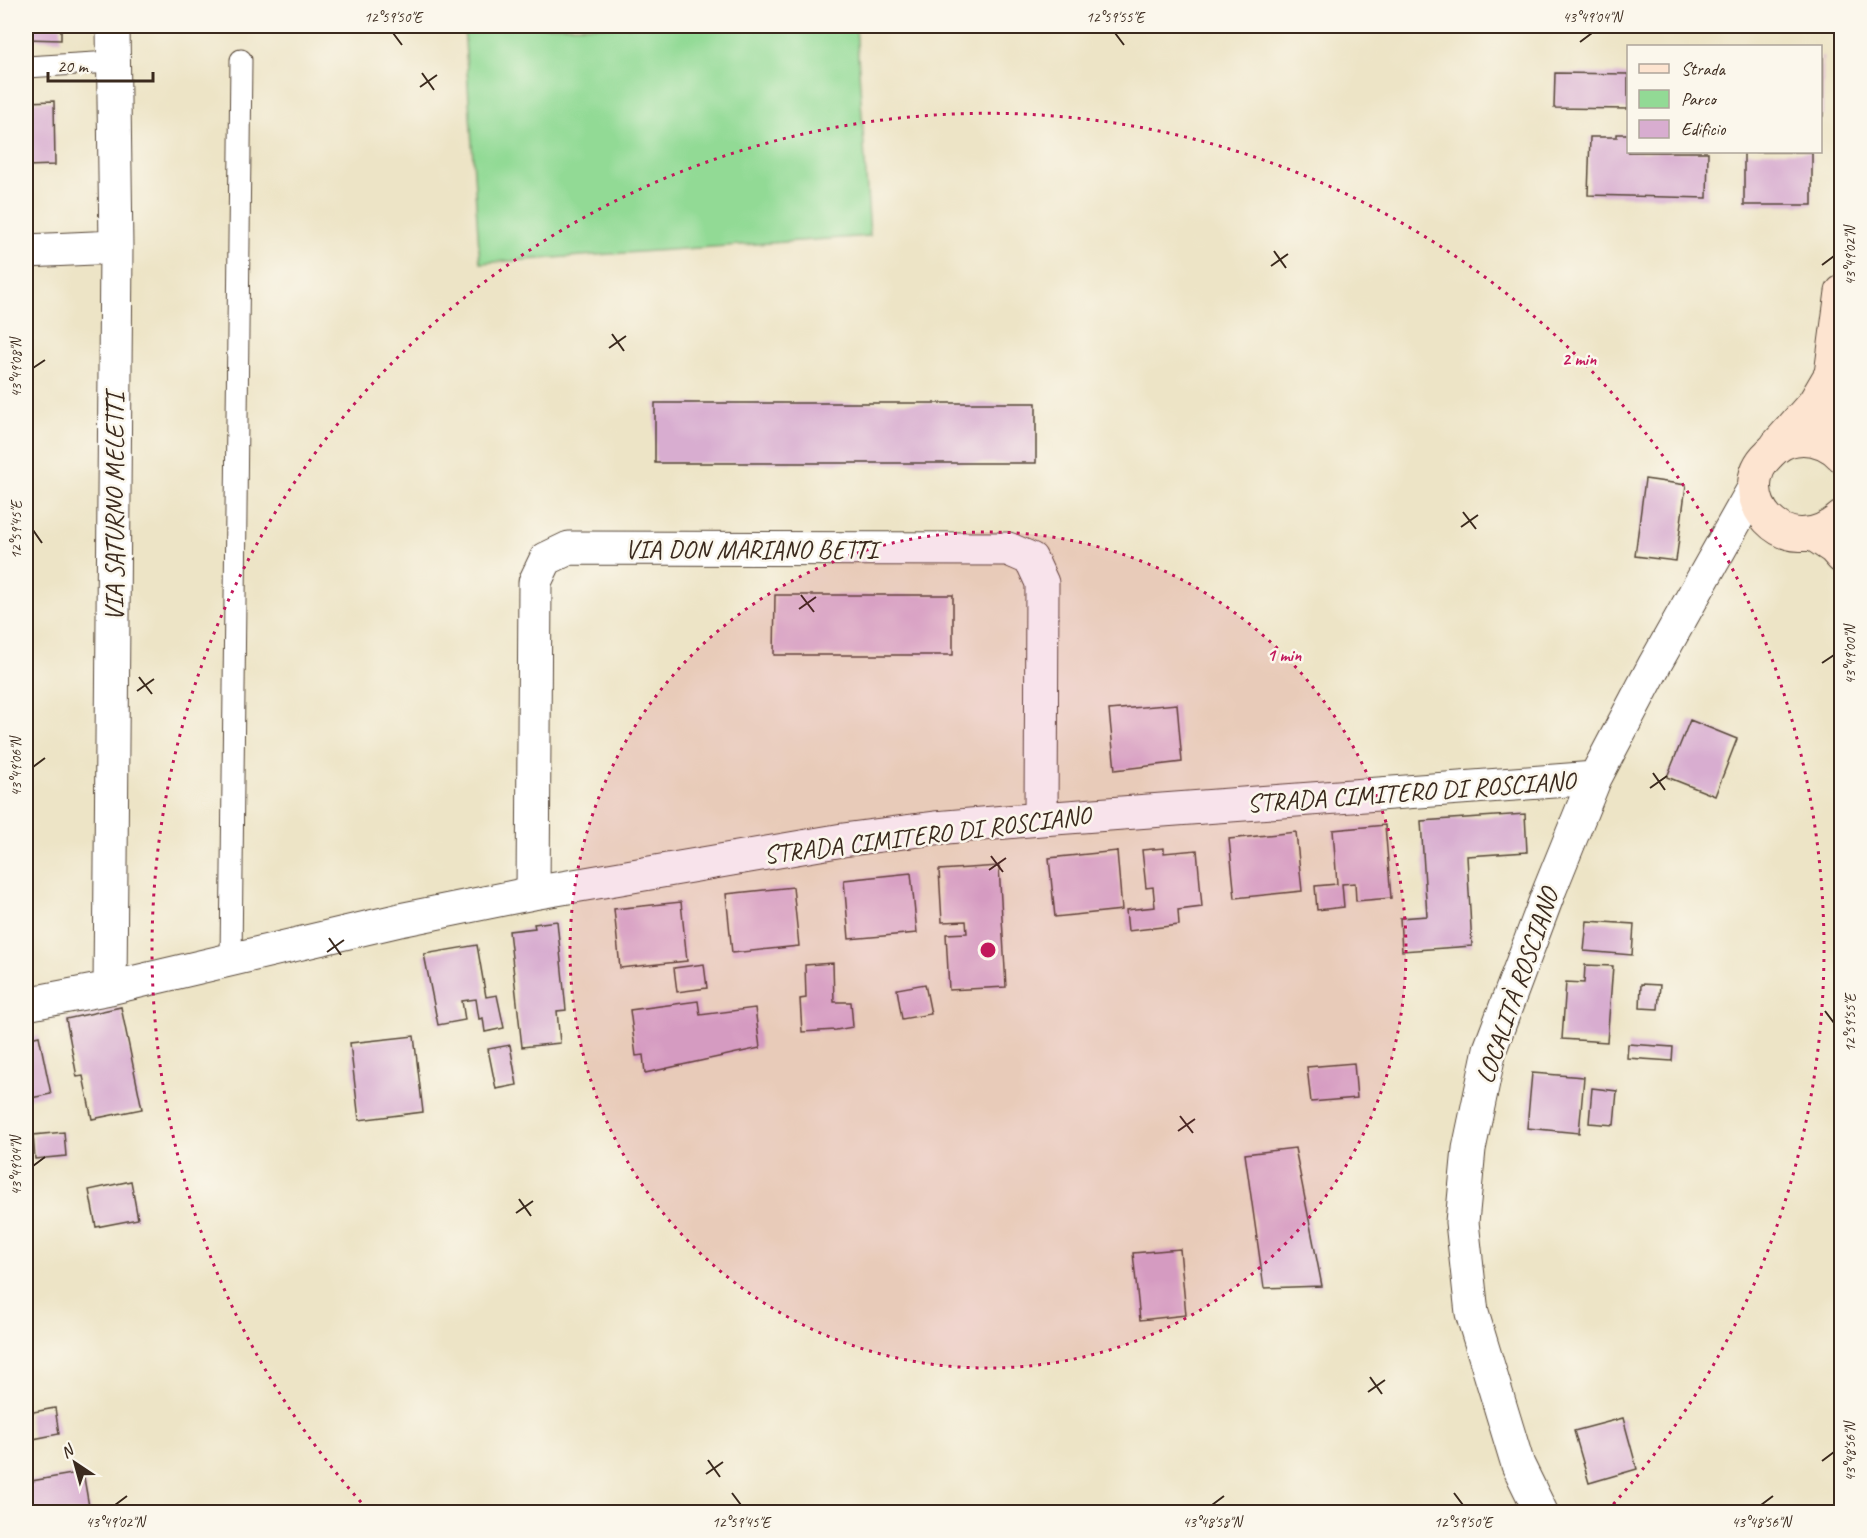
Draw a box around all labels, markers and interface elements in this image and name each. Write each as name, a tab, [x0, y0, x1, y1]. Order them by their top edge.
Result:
text: 12°59'50"E	[364, 8, 424, 27]
text: 12°59'55"E	[1086, 8, 1146, 27]
text: 43°49'04"N	[1562, 8, 1625, 27]
scale bar	[48, 45, 153, 83]
legend	[1627, 45, 1822, 153]
text: 20 m	[57, 55, 90, 77]
text: Strada	[1681, 58, 1726, 80]
text: Parco	[1681, 88, 1717, 110]
text: Edificio	[1681, 118, 1727, 140]
text: 43°49'02"N	[1841, 223, 1860, 286]
text: 43°49'08"N	[7, 335, 26, 398]
text: 2 min	[1562, 348, 1597, 370]
street label: VIA SATURNO MELETTI	[98, 387, 131, 621]
text: 12°59'45"E	[7, 499, 26, 559]
street label: VIA DON MARIANO BETTI	[625, 533, 883, 566]
text: 43°49'00"N	[1841, 622, 1860, 685]
text: 1 min	[1267, 644, 1302, 666]
text: 43°49'06"N	[7, 734, 26, 797]
street label: STRADA CIMITERO DI ROSCIANO	[1246, 764, 1579, 820]
street label: STRADA CIMITERO DI ROSCIANO	[762, 798, 1095, 871]
street label: LOCALITÀ ROSCIANO	[1468, 881, 1567, 1088]
centre of rings	[978, 940, 998, 960]
text: 12°59'55"E	[1841, 992, 1860, 1052]
text: 43°49'04"N	[7, 1133, 26, 1196]
text: 43°48'56"N	[1841, 1419, 1860, 1482]
north arrow	[45, 1433, 105, 1493]
text: N	[57, 1439, 79, 1463]
text: 43°49'02"N	[85, 1513, 148, 1532]
text: 12°59'45"E	[712, 1513, 772, 1532]
text: 43°48'58"N	[1182, 1513, 1245, 1532]
text: 12°59'50"E	[1434, 1513, 1494, 1532]
text: 43°48'56"N	[1731, 1513, 1794, 1532]

